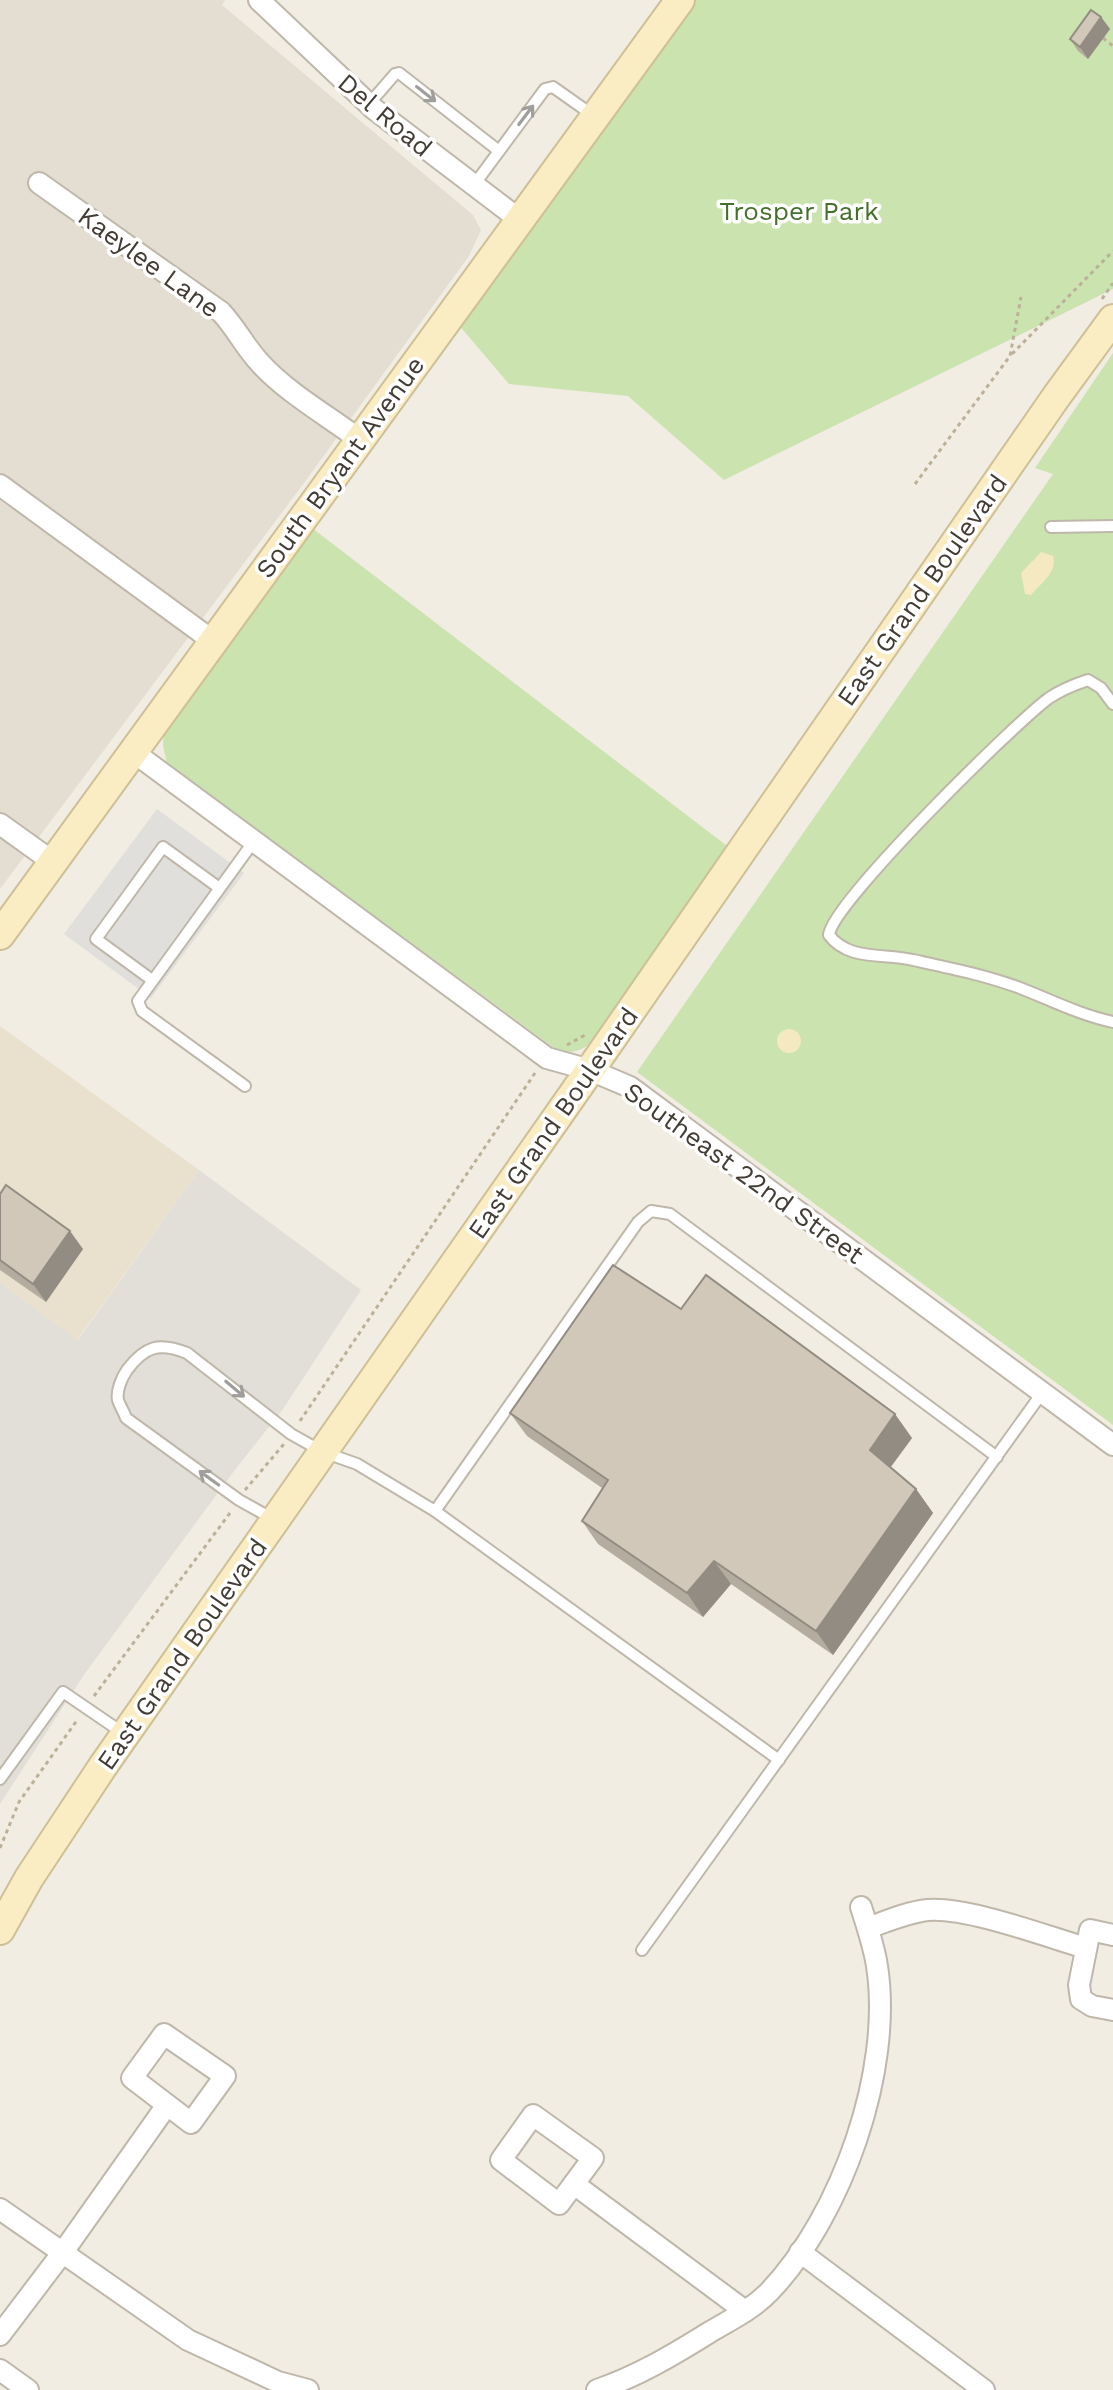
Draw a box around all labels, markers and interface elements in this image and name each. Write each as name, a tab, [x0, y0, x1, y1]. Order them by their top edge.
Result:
street label: Del Road	[332, 67, 438, 163]
one-way arrow	[415, 85, 436, 103]
one-way arrow	[517, 105, 534, 126]
park label: Trosper Park	[719, 196, 879, 226]
street label: Kaeylee Lane	[72, 201, 226, 323]
street label: South Bryant Avenue	[250, 351, 430, 583]
street label: East Grand Boulevard	[831, 469, 1013, 711]
street label: East Grand Boulevard	[462, 1002, 644, 1244]
street label: Southeast 22nd Street	[619, 1076, 870, 1270]
one-way arrow	[224, 1380, 244, 1398]
one-way arrow	[199, 1470, 221, 1486]
street label: East Grand Boulevard	[91, 1533, 273, 1775]

